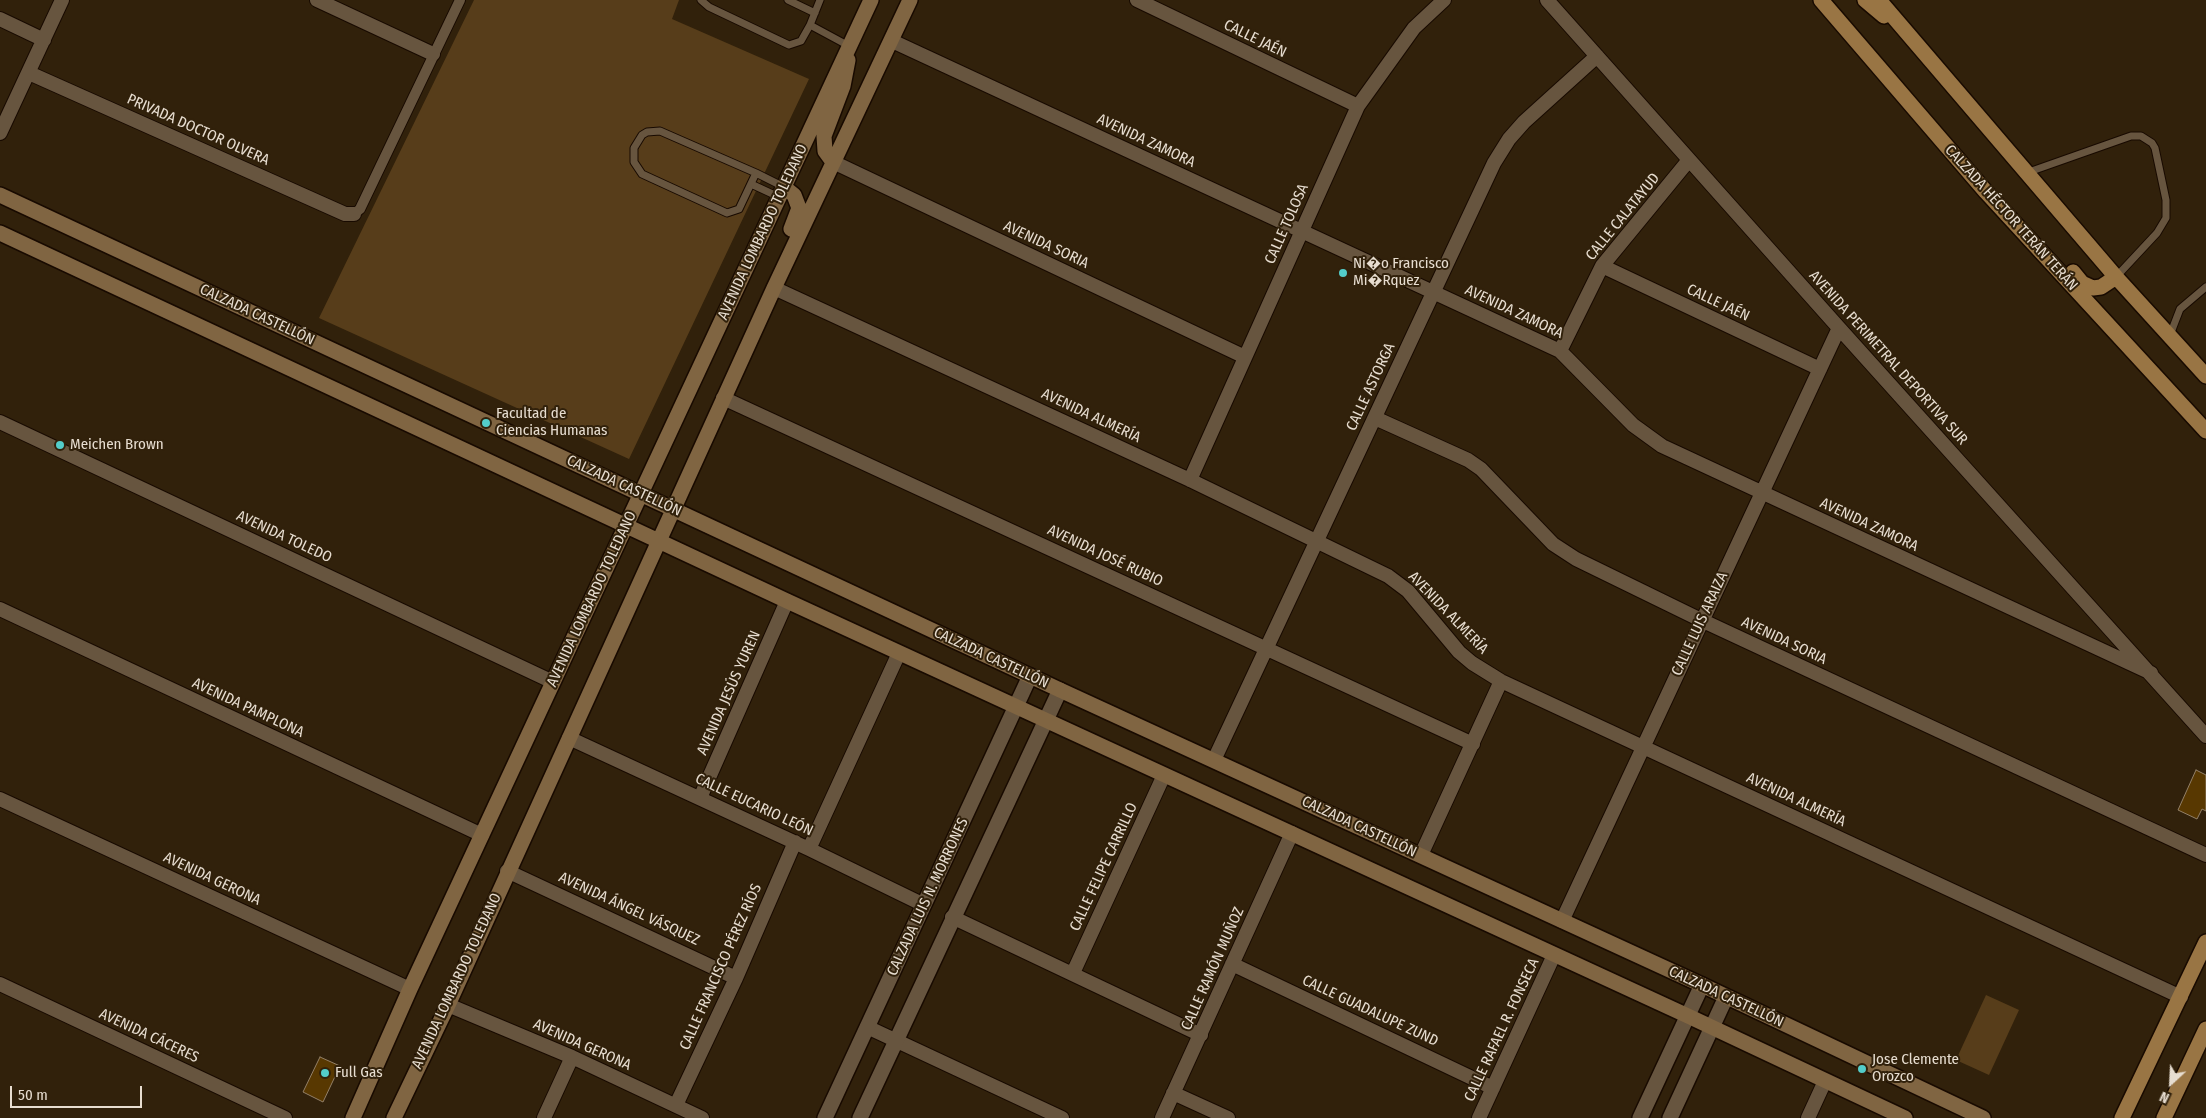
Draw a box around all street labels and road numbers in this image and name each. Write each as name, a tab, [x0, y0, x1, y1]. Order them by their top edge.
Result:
street label: CALLE JAÉN	[1221, 16, 1289, 62]
street label: PRIVADA DOCTOR OLVERA	[124, 90, 272, 170]
street label: AVENIDA ZAMORA	[1094, 110, 1198, 172]
street label: AVENIDA LOMBARDO TOLEDANO	[714, 141, 812, 323]
street label: CALZADA HÉCTOR TERÁN TERÁN	[1941, 141, 2081, 295]
street label: CALLE CALATAYUD	[1582, 170, 1664, 264]
street label: CALLE TOLOSA	[1261, 181, 1313, 267]
street label: AVENIDA SORIA	[1000, 217, 1092, 273]
street label: AVENIDA PERIMETRAL DEPORTIVA SUR	[1805, 267, 1971, 449]
street label: CALZADA CASTELLÓN	[197, 280, 317, 350]
street label: AVENIDA ZAMORA	[1462, 281, 1566, 343]
street label: CALLE JAÉN	[1684, 281, 1752, 325]
street label: CALLE ASTORGA	[1343, 340, 1399, 434]
street label: AVENIDA ALMERÍA	[1039, 385, 1143, 447]
street label: CALZADA CASTELLÓN	[564, 451, 684, 521]
street label: AVENIDA ZAMORA	[1817, 494, 1921, 556]
street label: AVENIDA TOLEDO	[234, 507, 334, 567]
street label: AVENIDA LOMBARDO TOLEDANO	[543, 508, 641, 690]
street label: AVENIDA JOSÉ RUBIO	[1044, 521, 1166, 591]
street label: AVENIDA ALMERÍA	[1404, 568, 1492, 658]
street label: CALLE LUIS ARAIZA	[1668, 569, 1732, 679]
street label: AVENIDA SORIA	[1738, 613, 1830, 669]
street label: CALZADA CASTELLÓN	[931, 623, 1051, 693]
street label: AVENIDA JESÚS YUREN	[694, 628, 764, 758]
street label: AVENIDA PAMPLONA	[189, 674, 307, 742]
street label: AVENIDA ALMERÍA	[1744, 769, 1848, 831]
street label: CALLE EUCARIO LEÓN	[692, 770, 816, 840]
street label: CALZADA CASTELLÓN	[1299, 792, 1419, 862]
street label: CALLE FELIPE CARRILLO	[1066, 800, 1142, 934]
street label: CALZADA LUIS N. MORRONES	[884, 815, 972, 979]
street label: AVENIDA GERONA	[160, 849, 264, 909]
street label: AVENIDA ÁNGEL VÁSQUEZ	[556, 868, 702, 950]
street label: CALLE FRANCISCO PÉREZ RÍOS	[676, 881, 766, 1053]
street label: AVENIDA LOMBARDO TOLEDANO	[408, 890, 506, 1072]
street label: CALLE RAMÓN MUÑOZ	[1178, 905, 1248, 1033]
street label: CALLE RAFAEL R. FONSECA	[1461, 956, 1543, 1104]
street label: CALZADA CASTELLÓN	[1666, 962, 1786, 1032]
street label: CALLE GUADALUPE ZUND	[1299, 972, 1441, 1050]
street label: AVENIDA CÁCERES	[96, 1005, 202, 1067]
street label: AVENIDA GERONA	[530, 1015, 634, 1075]

